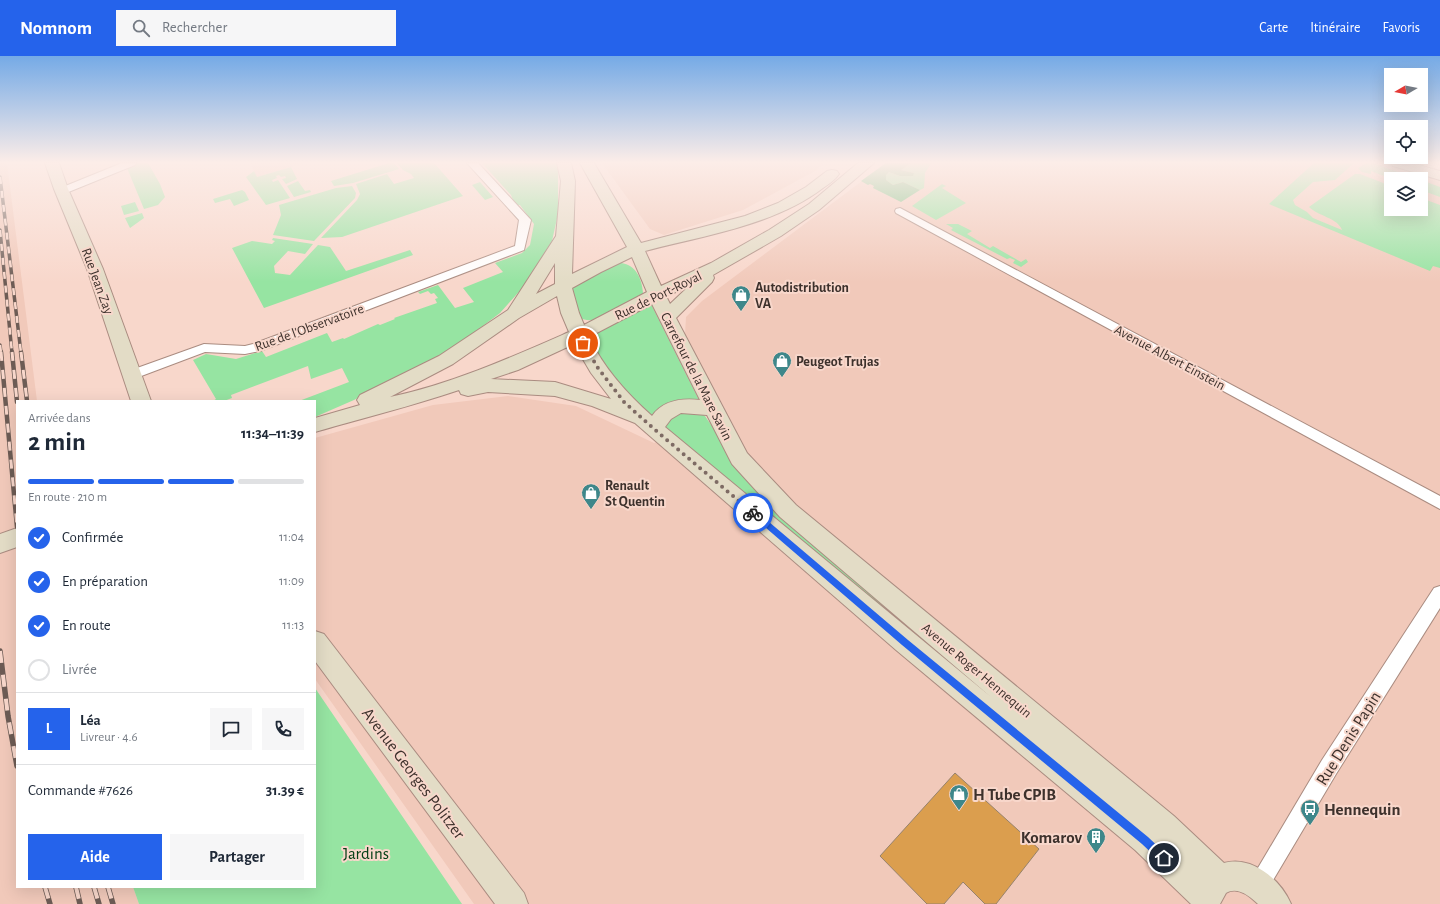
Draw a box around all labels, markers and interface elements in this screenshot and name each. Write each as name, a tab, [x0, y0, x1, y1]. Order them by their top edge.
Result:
search box	[116, 10, 396, 46]
icon: search	[130, 17, 152, 39]
text: Nomnom	[20, 19, 92, 38]
text: Rechercher	[162, 20, 227, 35]
text: Carte	[1259, 21, 1288, 35]
text: Itinéraire	[1310, 21, 1360, 35]
text: Favoris	[1382, 21, 1420, 35]
north arrow	[1384, 68, 1428, 112]
map controls	[1384, 68, 1428, 216]
button: locate	[1384, 120, 1428, 164]
button: layers	[1384, 172, 1428, 216]
street label: Rue Jean Zay	[79, 246, 116, 316]
street label: Rue de Port-Royal	[613, 269, 704, 323]
place label: Autodistribution VA	[755, 281, 849, 311]
shop icon: Autodistribution VA	[730, 284, 752, 312]
street label: Rue de l'Observatoire	[253, 302, 366, 354]
street label: Carrefour de la Mare Savin	[658, 310, 735, 443]
street label: Avenue Albert Einstein	[1112, 323, 1227, 393]
pin	[566, 326, 600, 360]
icon: bag	[572, 332, 594, 354]
shop icon: Peugeot Trujas	[771, 350, 793, 378]
place label: Peugeot Trujas	[796, 355, 879, 369]
text: Arrivée dans	[28, 412, 91, 425]
text: 11:34–11:39	[241, 426, 304, 441]
text: 2 min	[28, 429, 86, 455]
place label: Renault St Quentin	[605, 479, 665, 509]
shop icon: Renault St Quentin	[580, 482, 602, 510]
text: En route · 210 m	[28, 491, 107, 504]
courier	[733, 493, 773, 533]
icon: bike	[742, 502, 764, 524]
icon: check	[28, 527, 50, 549]
text: Confirmée	[62, 530, 123, 545]
text: 11:04	[279, 531, 304, 544]
icon: check	[28, 571, 50, 593]
text: En préparation	[62, 574, 148, 589]
text: 11:09	[279, 575, 304, 588]
icon: check	[28, 615, 50, 637]
text: En route	[62, 618, 111, 633]
text: 11:13	[282, 619, 304, 632]
street label: Avenue Roger Hennequin	[919, 621, 1034, 721]
text: Livrée	[62, 662, 97, 677]
street label: Rue Denis Papin	[1313, 688, 1384, 788]
street label: Avenue Georges Politzer	[359, 705, 469, 842]
button: chat	[210, 708, 252, 750]
button: phone	[262, 708, 304, 750]
text: Léa	[80, 713, 101, 728]
text: L	[46, 721, 52, 736]
text: Livreur · 4.6	[80, 731, 138, 744]
text: Commande #7626	[28, 783, 133, 798]
text: 31.39 €	[266, 783, 304, 798]
shop icon: H Tube CPIB	[948, 783, 970, 811]
place label: H Tube CPIB	[973, 786, 1056, 803]
bus stop icon: Hennequin	[1299, 798, 1321, 826]
place label: Hennequin	[1324, 801, 1401, 818]
building icon: Komarov	[1085, 826, 1107, 854]
place label: Komarov	[1021, 829, 1082, 846]
button: Aide	[28, 834, 162, 880]
button: Partager	[170, 834, 304, 880]
pin	[1147, 841, 1181, 875]
park label: Jardins	[343, 845, 389, 862]
icon: home	[1153, 847, 1175, 869]

